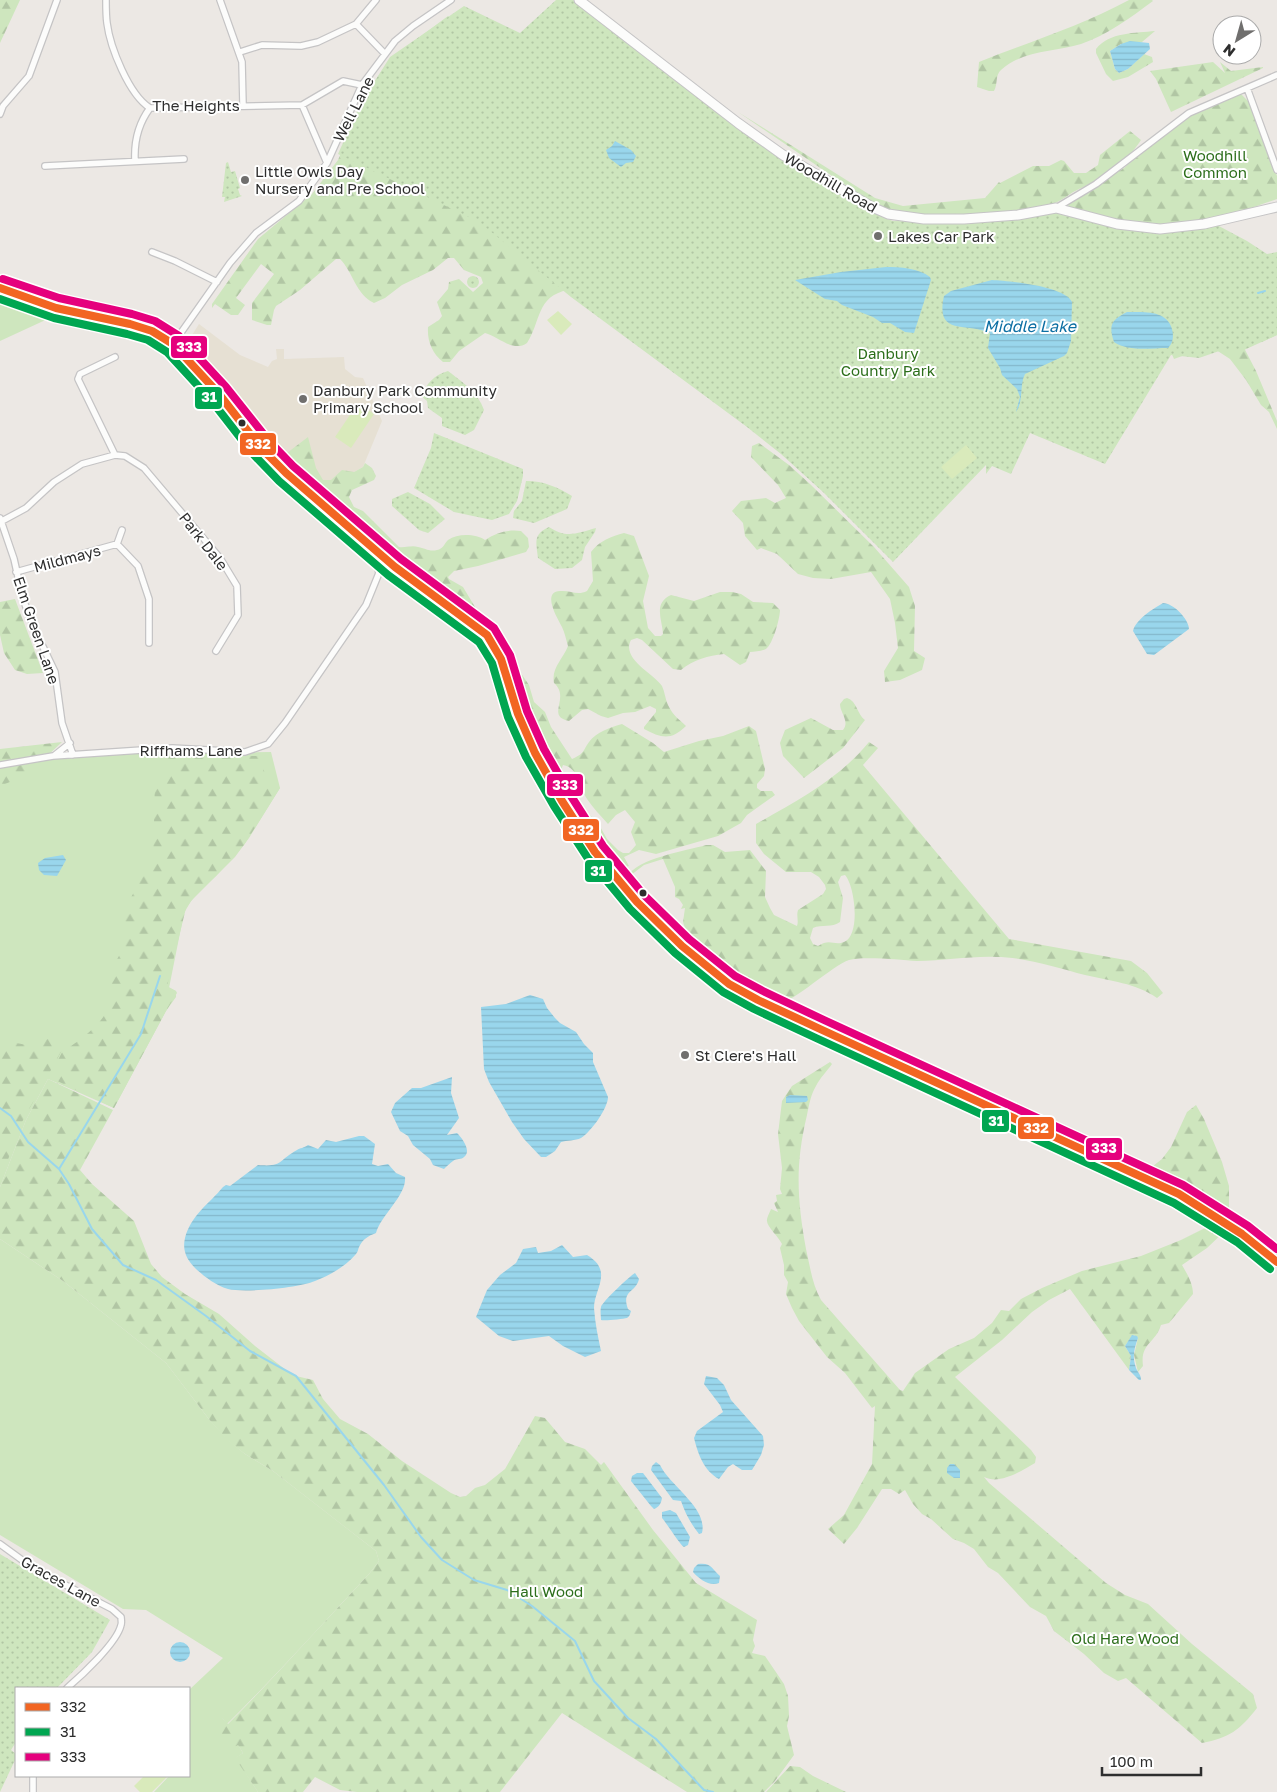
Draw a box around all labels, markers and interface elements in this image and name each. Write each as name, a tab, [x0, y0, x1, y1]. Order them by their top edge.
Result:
north arrow	[1212, 15, 1262, 65]
text: N	[1220, 41, 1238, 61]
street label: Well Lane	[329, 73, 377, 145]
street label: The Heights	[152, 96, 240, 114]
park label: Woodhill Common	[1183, 146, 1247, 181]
street label: Woodhill Road	[781, 148, 881, 216]
place label: Little Owls Day Nursery and Pre School	[255, 162, 425, 197]
marker: Little Owls Day Nursery and Pre School	[239, 174, 251, 186]
place label: Lakes Car Park	[888, 227, 995, 245]
marker: Lakes Car Park	[872, 230, 884, 242]
water label: Middle Lake	[984, 316, 1078, 336]
line badge: 333	[170, 335, 208, 359]
text: 333	[176, 338, 202, 355]
park label: Danbury Country Park	[841, 344, 936, 379]
place label: Danbury Park Community Primary School	[313, 381, 498, 416]
line badge: 31	[194, 386, 223, 410]
text: 31	[201, 388, 217, 405]
marker: Danbury Park Community Primary School	[297, 393, 309, 405]
unlabelled marker	[237, 418, 247, 428]
line badge: 332	[239, 432, 277, 456]
text: 332	[245, 435, 271, 452]
street label: Park Dale	[176, 508, 232, 574]
street label: Mildmays	[32, 540, 102, 576]
street label: Elm Green Lane	[10, 574, 64, 687]
street label: Riffhams Lane	[139, 741, 243, 759]
line badge: 333	[546, 773, 584, 797]
text: 333	[552, 776, 578, 793]
line badge: 332	[562, 818, 600, 842]
text: 332	[568, 821, 594, 838]
line badge: 31	[584, 859, 613, 883]
text: 31	[590, 862, 606, 879]
unlabelled marker	[638, 888, 648, 898]
place label: St Clere's Hall	[695, 1046, 797, 1064]
marker: St Clere's Hall	[679, 1049, 691, 1061]
line badge: 31	[981, 1109, 1010, 1133]
text: 31	[988, 1112, 1004, 1129]
line badge: 332	[1017, 1116, 1055, 1140]
text: 332	[1023, 1119, 1049, 1136]
line badge: 333	[1085, 1137, 1123, 1161]
text: 333	[1091, 1139, 1117, 1156]
street label: Graces Lane	[18, 1552, 104, 1610]
park label: Hall Wood	[509, 1582, 583, 1600]
park label: Old Hare Wood	[1071, 1629, 1179, 1647]
legend	[15, 1687, 190, 1777]
text: 332	[60, 1697, 86, 1715]
text: 31	[60, 1722, 76, 1740]
scale bar	[1102, 1744, 1201, 1776]
text: 333	[60, 1747, 86, 1765]
text: 100 m	[1110, 1752, 1153, 1770]

